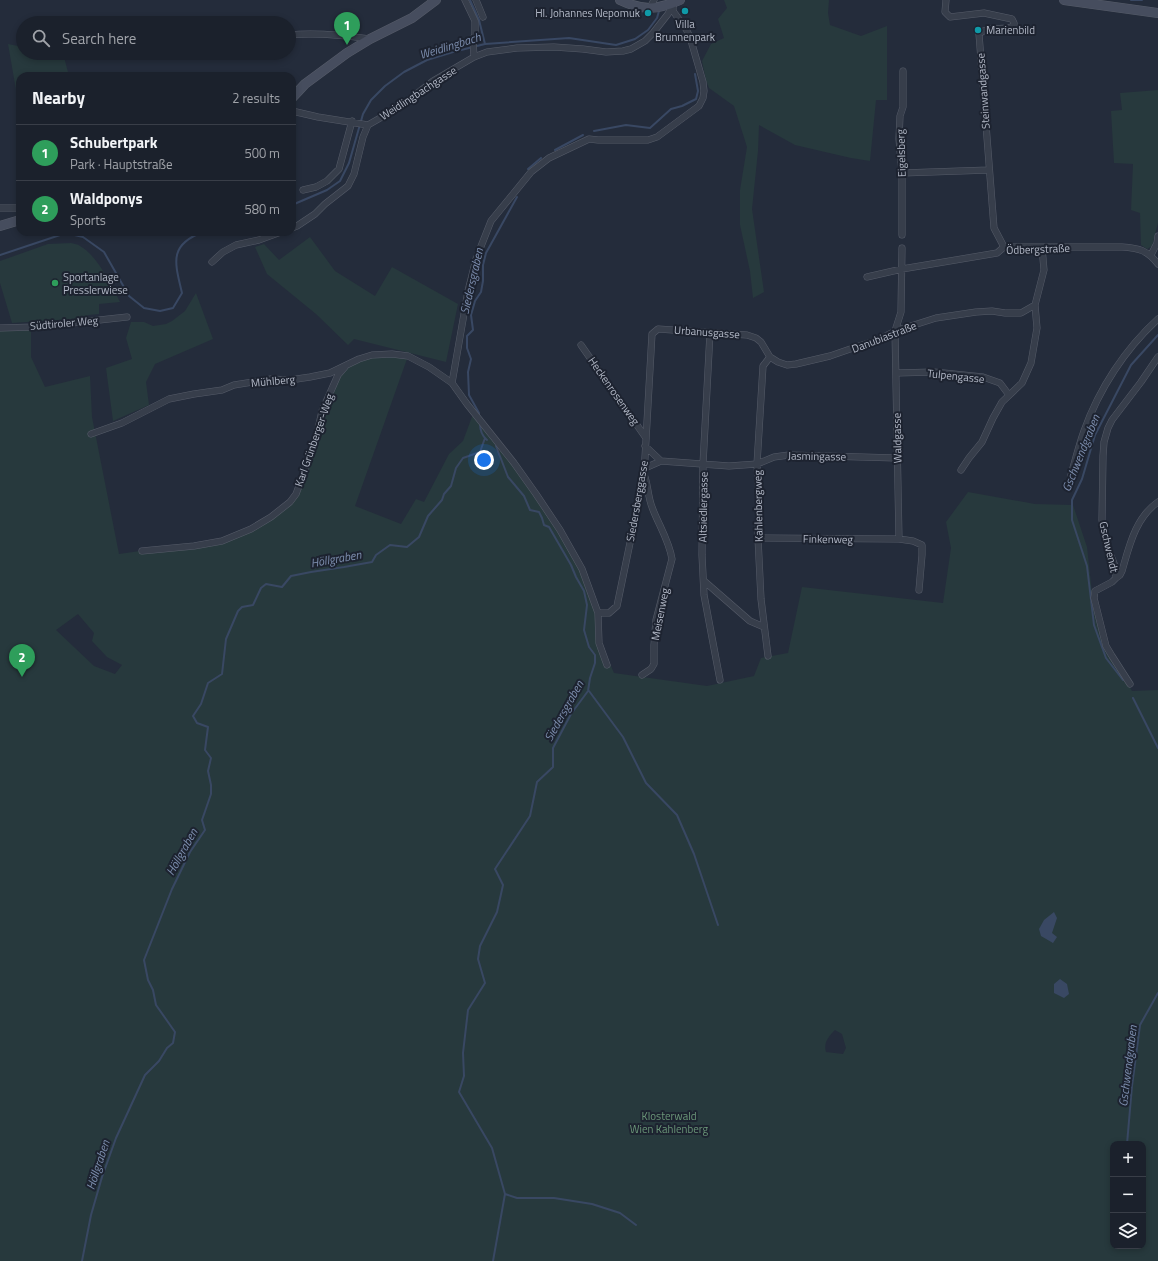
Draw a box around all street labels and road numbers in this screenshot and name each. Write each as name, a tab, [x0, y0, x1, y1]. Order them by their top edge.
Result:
street label: Steinwandgasse	[972, 52, 994, 129]
street label: Weidlingbachgasse	[376, 62, 460, 124]
street label: Eigelsberg	[892, 128, 910, 177]
street label: Ödbergstraße	[1006, 240, 1071, 258]
street label: Südtiroler Weg	[29, 312, 99, 334]
street label: Danubiastraße	[849, 317, 919, 357]
street label: Urbanusgasse	[674, 322, 741, 342]
street label: Heckenrosenweg	[585, 354, 644, 429]
street label: Tulpengasse	[927, 365, 986, 387]
street label: Mühlberg	[250, 371, 296, 391]
street label: Karl Grünberger-Weg	[291, 391, 338, 489]
street label: Waldgasse	[889, 412, 905, 463]
street label: Jasmingasse	[788, 447, 847, 465]
street label: Siedersberggasse	[622, 459, 652, 543]
street label: Kahlenbergweg	[749, 470, 767, 542]
street label: Altsiedlergasse	[694, 471, 712, 542]
street label: Gschwendt	[1095, 520, 1123, 574]
street label: Finkenweg	[803, 531, 854, 547]
street label: Meisenweg	[647, 586, 673, 642]

